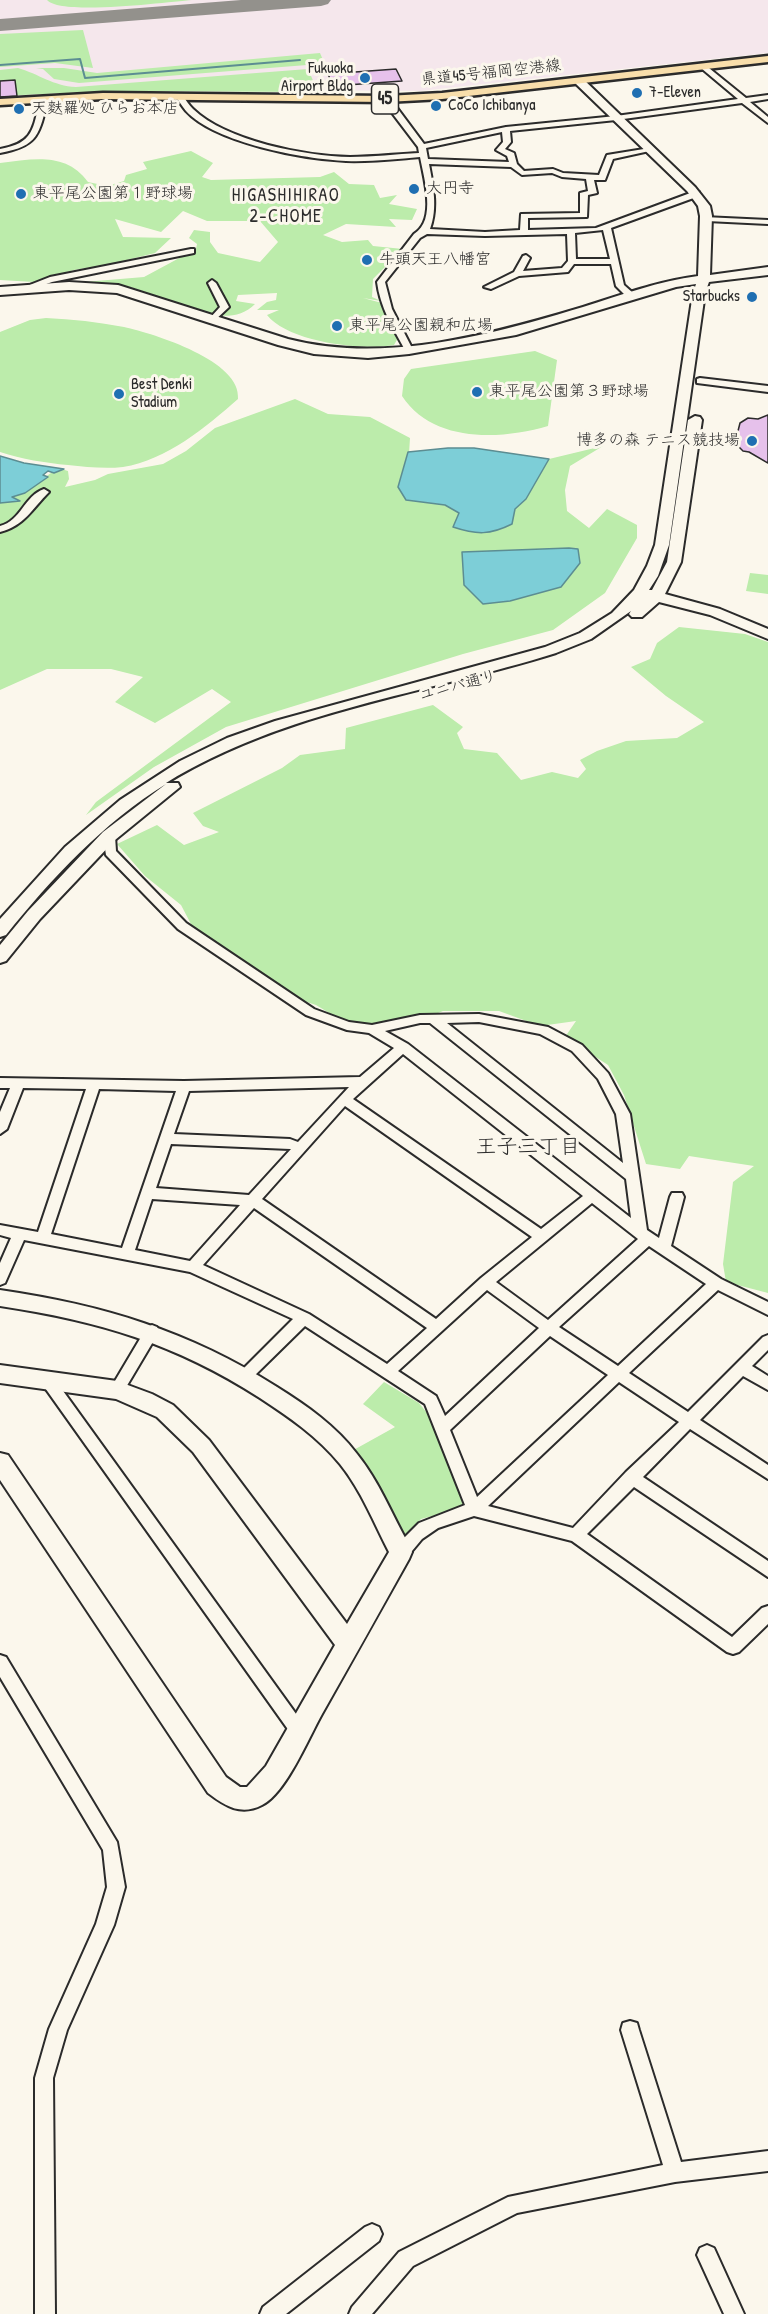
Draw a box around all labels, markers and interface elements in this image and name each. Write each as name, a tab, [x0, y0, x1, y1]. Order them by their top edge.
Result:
street label: 県道45号福岡空港線	[420, 56, 562, 90]
place label: Fukuoka Airport Bldg	[281, 59, 353, 97]
marker: Fukuoka Airport Bldg	[358, 71, 372, 85]
place label: 7-Eleven	[649, 83, 701, 103]
road number: 45	[372, 84, 398, 114]
marker: 7-Eleven	[630, 86, 644, 100]
place label: CoCo Ichibanya	[448, 96, 536, 116]
place label: 天麩羅処 ひらお本店	[31, 99, 179, 119]
marker: CoCo Ichibanya	[429, 99, 443, 113]
marker: 天麩羅処 ひらお本店	[12, 102, 26, 116]
place label: 大円寺	[426, 179, 474, 199]
marker: 大円寺	[407, 182, 421, 196]
place label: 東平尾公園第１野球場	[33, 184, 193, 204]
district label: HIGASHIHIRAO 2-CHOME	[232, 185, 340, 228]
marker: 東平尾公園第１野球場	[14, 187, 28, 201]
place label: 牛頭天王八幡宮	[379, 250, 491, 270]
marker: 牛頭天王八幡宮	[360, 253, 374, 267]
place label: Starbucks	[683, 287, 740, 307]
marker: Starbucks	[745, 290, 759, 304]
place label: 東平尾公園親和広場	[349, 316, 493, 336]
marker: 東平尾公園親和広場	[330, 319, 344, 333]
place label: Best Denki Stadium	[131, 375, 192, 413]
place label: 東平尾公園第３野球場	[489, 382, 649, 402]
marker: 東平尾公園第３野球場	[470, 385, 484, 399]
marker: Best Denki Stadium	[112, 387, 126, 401]
place label: 博多の森 テニス競技場	[576, 431, 740, 451]
marker: 博多の森 テニス競技場	[745, 434, 759, 448]
street label: ユニバ通り	[417, 666, 499, 706]
district label: 王子三丁目	[476, 1134, 580, 1160]

